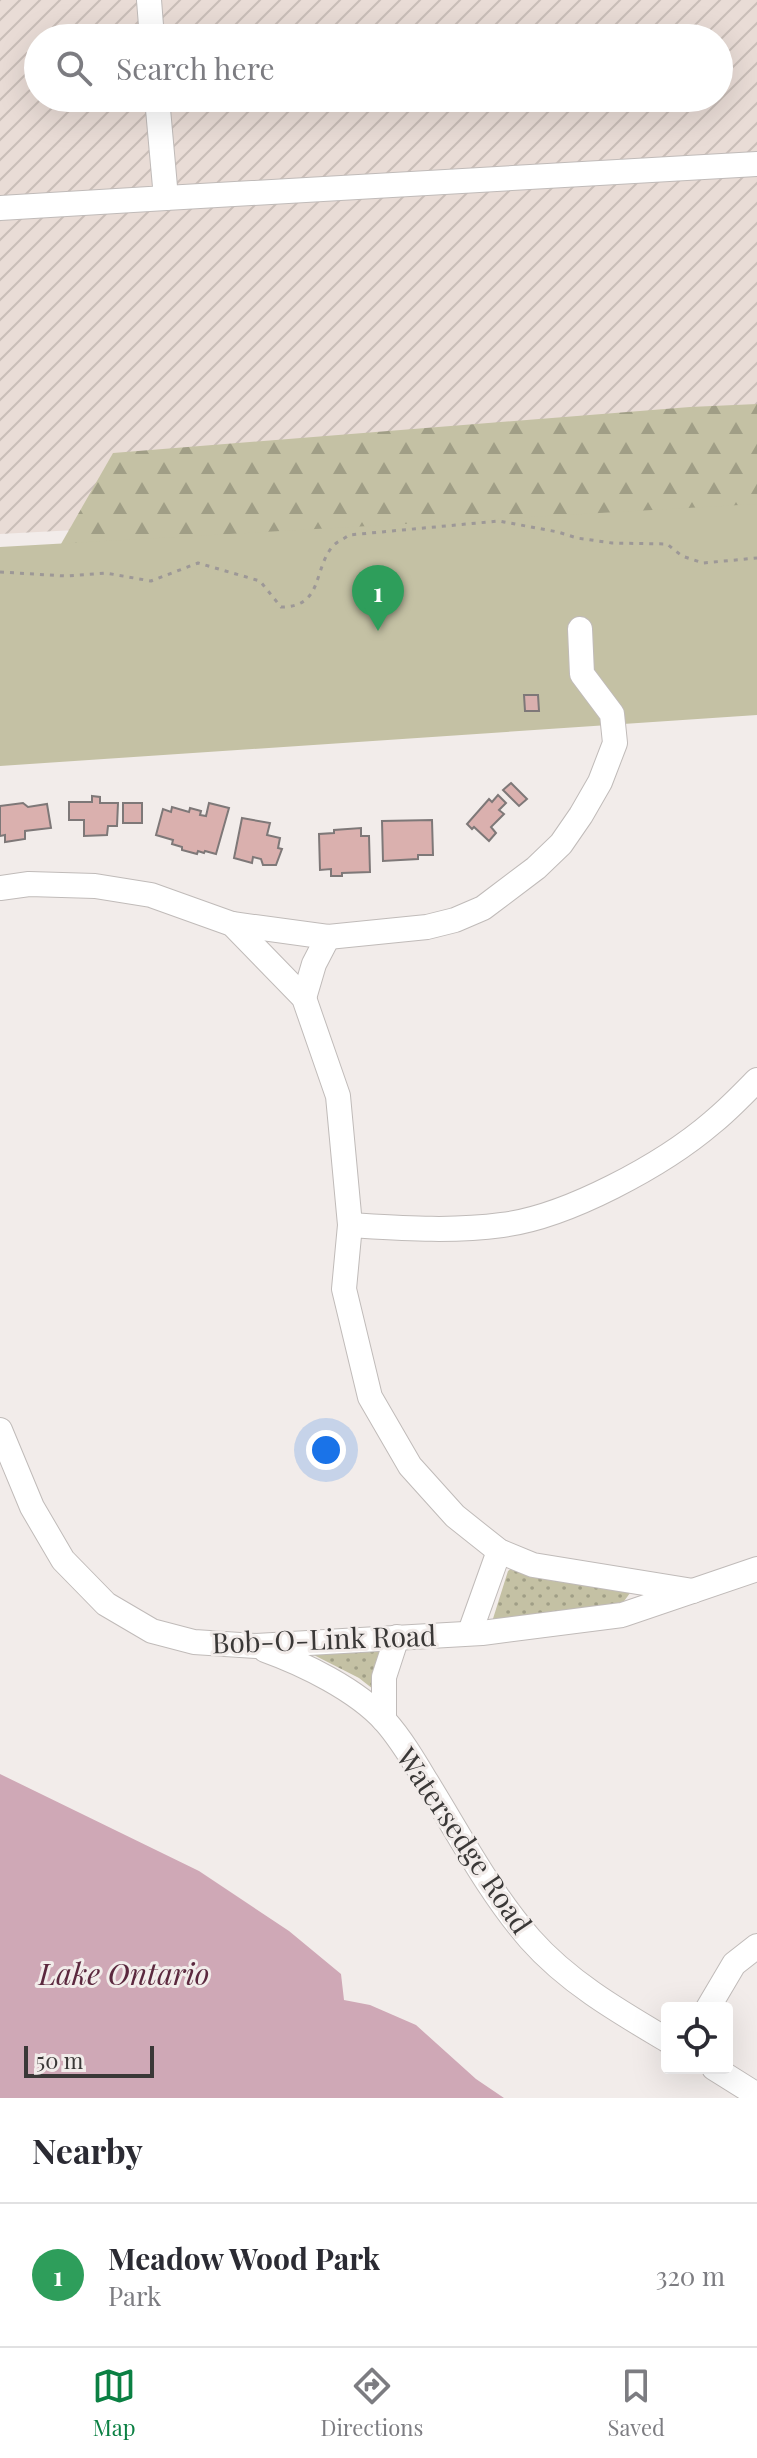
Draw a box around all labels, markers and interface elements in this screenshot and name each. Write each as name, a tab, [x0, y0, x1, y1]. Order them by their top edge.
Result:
search box	[24, 24, 733, 112]
icon: search	[52, 46, 96, 90]
text: Search here	[116, 48, 275, 88]
pin: 1	[352, 565, 404, 631]
your location	[306, 1430, 346, 1470]
street label: Bob-O-Link Road	[211, 1616, 437, 1660]
street label: Watersedge Road	[389, 1739, 541, 1940]
water label: Lake Ontario	[37, 1953, 209, 1993]
map controls	[661, 2002, 733, 2074]
button: locate	[661, 2002, 733, 2074]
scale bar	[24, 2042, 154, 2078]
text: 50 m	[36, 2045, 83, 2075]
text: Nearby	[32, 2127, 143, 2173]
text: Meadow Wood Park	[108, 2238, 380, 2278]
text: 1	[53, 2258, 63, 2293]
text: 320 m	[656, 2258, 725, 2293]
text: Park	[108, 2278, 161, 2313]
tab: Map	[92, 2364, 136, 2442]
tab: Directions	[320, 2364, 423, 2442]
tab: Saved	[608, 2364, 665, 2442]

